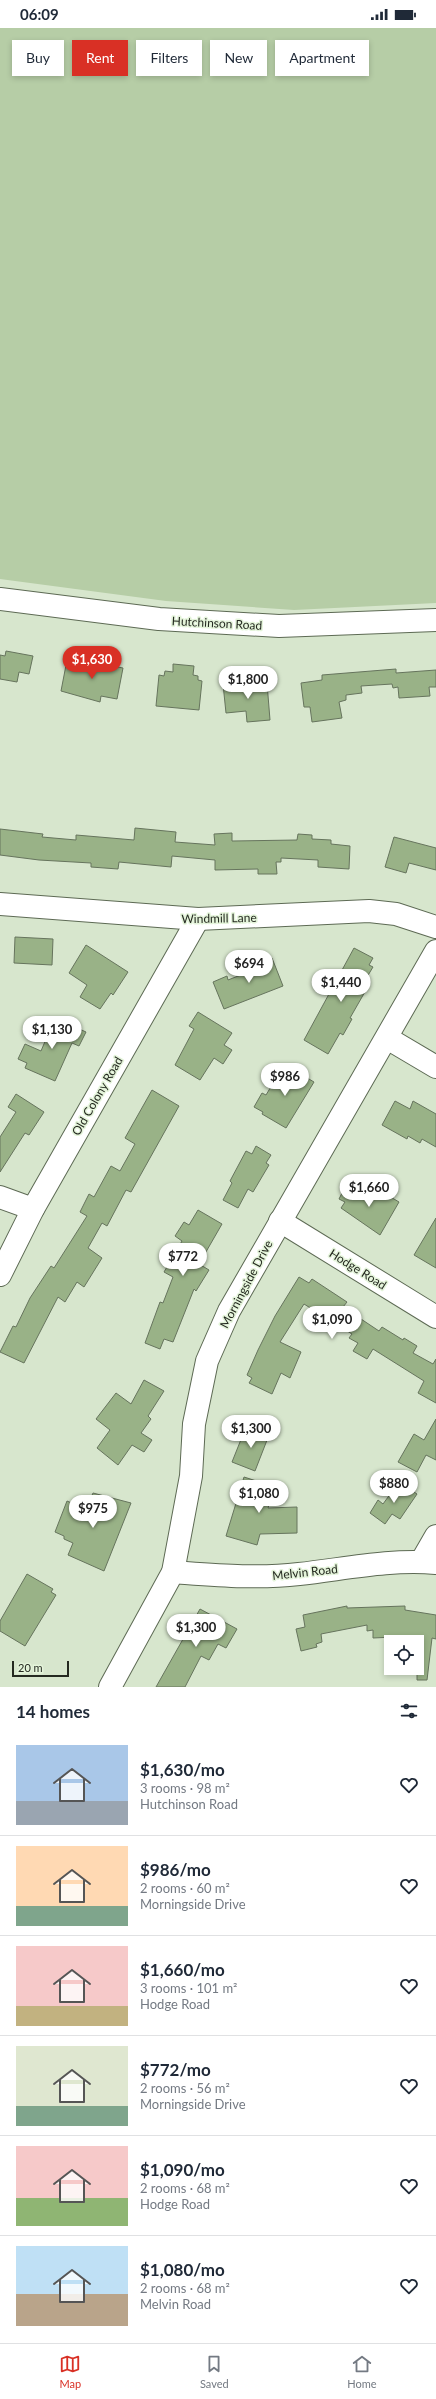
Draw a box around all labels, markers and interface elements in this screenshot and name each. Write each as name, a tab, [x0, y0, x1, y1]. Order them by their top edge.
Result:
text: 06:09	[20, 5, 59, 23]
chip: Buy	[12, 40, 64, 76]
chip: Rent	[72, 40, 128, 76]
chip: Filters	[136, 40, 202, 76]
chip: New	[210, 40, 267, 76]
chip: Apartment	[275, 40, 369, 76]
street label: Hutchinson Road	[171, 613, 263, 633]
pin: $1,630	[59, 646, 125, 680]
text: $1,630	[72, 651, 112, 667]
pin: $1,800	[215, 666, 281, 700]
text: $1,800	[228, 671, 268, 687]
street label: Windmill Lane	[181, 910, 257, 926]
pin: $694	[225, 950, 273, 984]
text: $694	[234, 955, 264, 971]
pin: $1,440	[308, 969, 374, 1003]
text: $1,440	[321, 974, 361, 990]
pin: $1,130	[19, 1016, 85, 1050]
text: $1,130	[32, 1021, 72, 1037]
street label: Old Colony Road	[68, 1054, 126, 1138]
pin: $986	[261, 1063, 309, 1097]
text: $986	[270, 1068, 300, 1084]
pin: $1,660	[336, 1174, 402, 1208]
text: $1,660	[349, 1179, 389, 1195]
street label: Morningside Drive	[217, 1237, 275, 1331]
pin: $772	[159, 1243, 207, 1277]
street label: Hodge Road	[327, 1246, 389, 1292]
text: $772	[168, 1248, 198, 1264]
pin: $1,090	[299, 1306, 365, 1340]
text: $1,090	[312, 1311, 352, 1327]
pin: $1,300	[218, 1415, 284, 1449]
text: $1,300	[231, 1420, 271, 1436]
pin: $880	[370, 1470, 418, 1504]
text: $880	[379, 1475, 409, 1491]
pin: $1,080	[226, 1480, 292, 1514]
text: $1,080	[239, 1485, 279, 1501]
pin: $975	[69, 1495, 117, 1529]
text: $975	[78, 1500, 108, 1516]
street label: Melvin Road	[272, 1561, 338, 1583]
pin: $1,300	[163, 1614, 229, 1648]
text: $1,300	[176, 1619, 216, 1635]
map controls	[384, 1635, 424, 1675]
button: locate	[384, 1635, 424, 1675]
scale bar	[12, 1659, 69, 1678]
text: 20 m	[18, 1661, 43, 1674]
icon: filters	[398, 1700, 420, 1722]
text: 14 homes	[16, 1701, 90, 1722]
text: $1,630/mo	[140, 1759, 225, 1780]
icon: home	[48, 1761, 96, 1809]
icon: heart	[398, 1774, 420, 1796]
text: 3 rooms · 98 m²	[140, 1780, 230, 1796]
text: Hutchinson Road	[140, 1796, 238, 1812]
text: $986/mo	[140, 1859, 211, 1880]
icon: home	[48, 1862, 96, 1910]
icon: heart	[398, 1875, 420, 1897]
text: 2 rooms · 60 m²	[140, 1880, 230, 1896]
text: Morningside Drive	[140, 1896, 246, 1912]
text: $1,660/mo	[140, 1959, 225, 1980]
icon: home	[48, 1962, 96, 2010]
icon: heart	[398, 1975, 420, 1997]
text: 3 rooms · 101 m²	[140, 1980, 237, 1996]
text: Hodge Road	[140, 1996, 210, 2012]
text: $772/mo	[140, 2059, 211, 2080]
icon: home	[48, 2062, 96, 2110]
icon: heart	[398, 2075, 420, 2097]
text: 2 rooms · 56 m²	[140, 2080, 230, 2096]
text: Morningside Drive	[140, 2096, 246, 2112]
text: $1,090/mo	[140, 2159, 225, 2180]
icon: home	[48, 2162, 96, 2210]
icon: heart	[398, 2175, 420, 2197]
text: 2 rooms · 68 m²	[140, 2180, 230, 2196]
text: Hodge Road	[140, 2196, 210, 2212]
text: $1,080/mo	[140, 2259, 225, 2280]
icon: home	[48, 2262, 96, 2310]
icon: heart	[398, 2275, 420, 2297]
text: 2 rooms · 68 m²	[140, 2280, 230, 2296]
text: Melvin Road	[140, 2296, 211, 2312]
tab: Map	[59, 2353, 81, 2390]
tab: Saved	[200, 2353, 229, 2390]
tab: Home	[347, 2353, 377, 2390]

